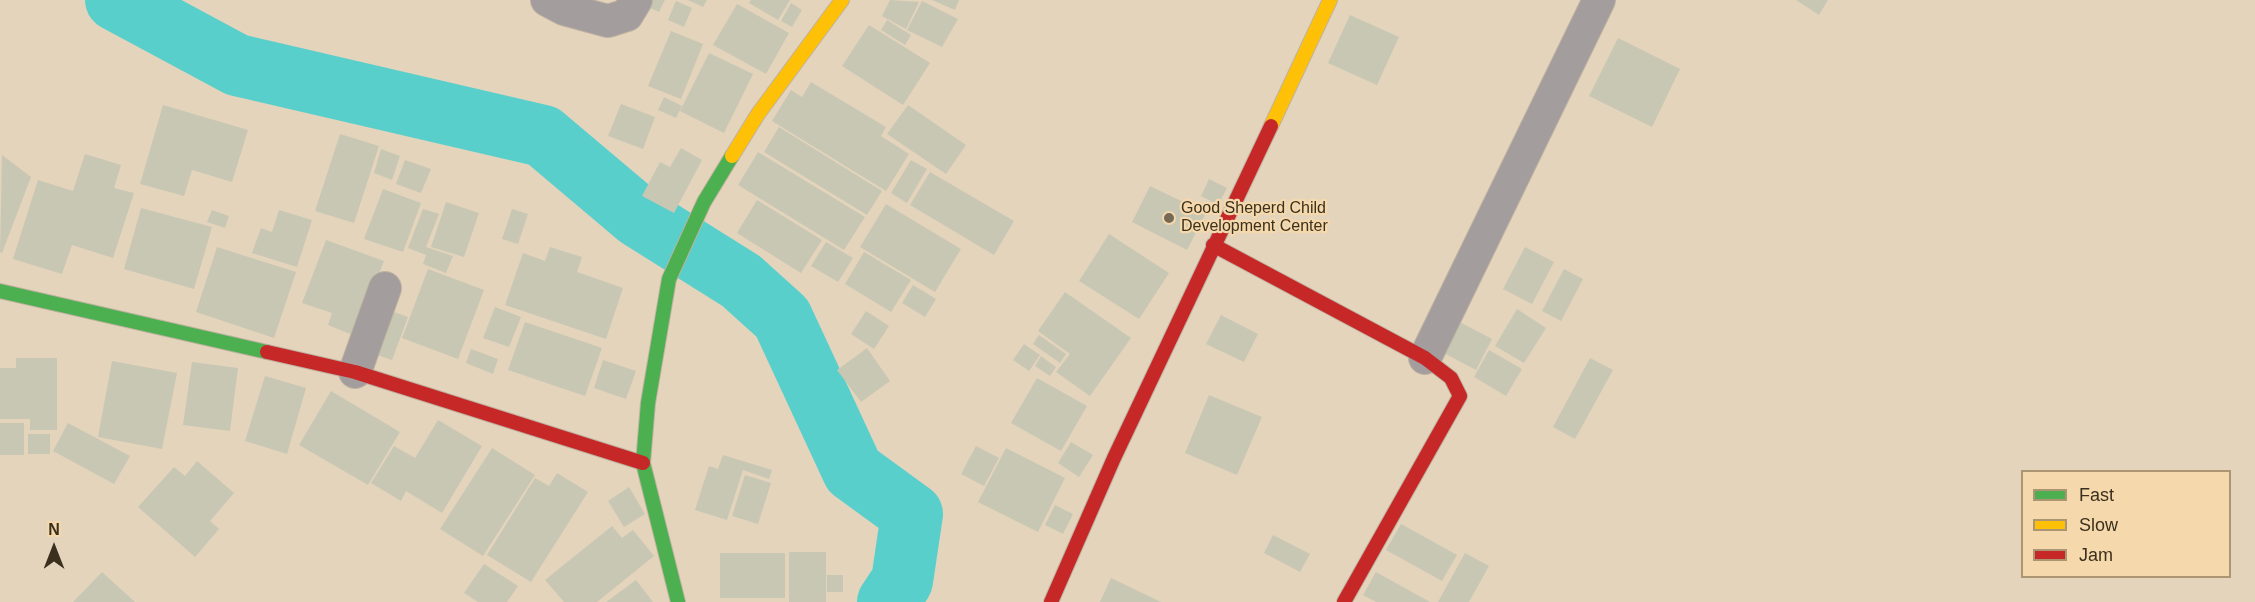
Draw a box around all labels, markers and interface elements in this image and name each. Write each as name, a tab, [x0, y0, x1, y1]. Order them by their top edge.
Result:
place label: Good Sheperd Child Development Center	[1181, 199, 1328, 237]
marker: Good Sheperd Child Development Center	[1162, 211, 1176, 225]
legend	[2021, 470, 2231, 578]
text: Fast	[2079, 485, 2114, 505]
text: Slow	[2079, 515, 2118, 535]
north arrow	[24, 518, 84, 578]
text: N	[48, 521, 60, 538]
text: Jam	[2079, 545, 2113, 565]

